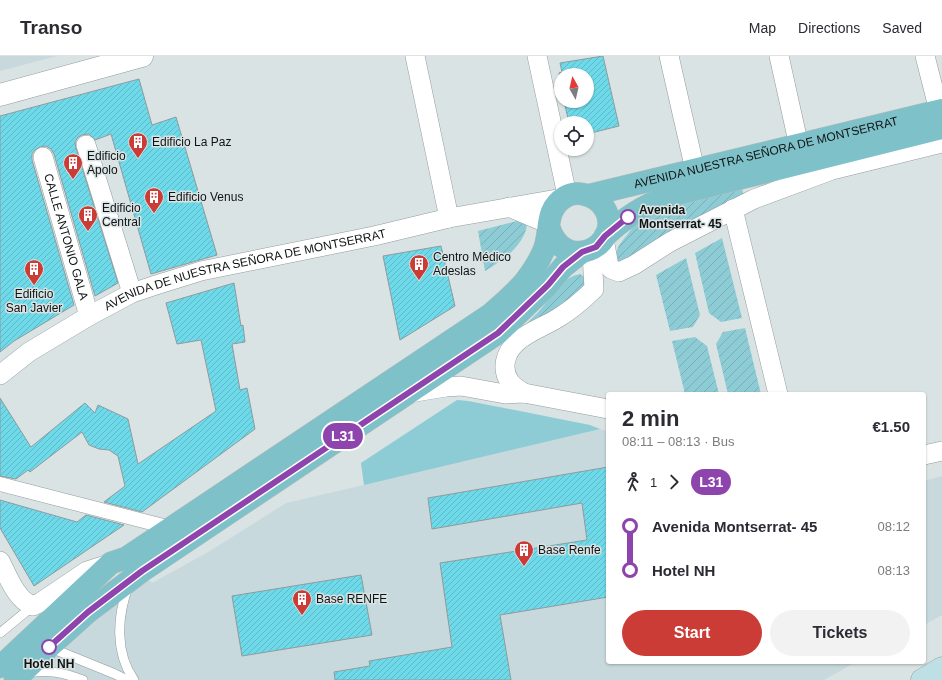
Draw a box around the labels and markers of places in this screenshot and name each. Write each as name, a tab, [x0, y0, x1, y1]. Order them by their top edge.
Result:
building icon: Edificio La Paz	[127, 131, 149, 159]
place label: Edificio La Paz	[152, 135, 231, 149]
place label: Edificio Apolo	[87, 149, 126, 177]
building icon: Edificio Apolo	[62, 152, 84, 180]
building icon: Edificio Venus	[143, 186, 165, 214]
place label: Edificio Venus	[168, 190, 243, 204]
place label: Edificio Central	[102, 201, 141, 229]
place label: Avenida Montserrat- 45	[639, 203, 722, 231]
building icon: Edificio Central	[77, 204, 99, 232]
marker: Avenida Montserrat- 45	[620, 209, 636, 225]
place label: Centro Médico Adeslas	[433, 250, 511, 278]
building icon: Centro Médico Adeslas	[408, 253, 430, 281]
building icon: Edificio San Javier	[23, 258, 45, 286]
place label: Edificio San Javier	[6, 287, 62, 315]
building icon: Base Renfe	[513, 539, 535, 567]
place label: Base Renfe	[538, 543, 601, 557]
building icon: Base RENFE	[291, 588, 313, 616]
place label: Base RENFE	[316, 592, 387, 606]
marker: Hotel NH	[41, 639, 57, 655]
place label: Hotel NH	[24, 657, 74, 671]

